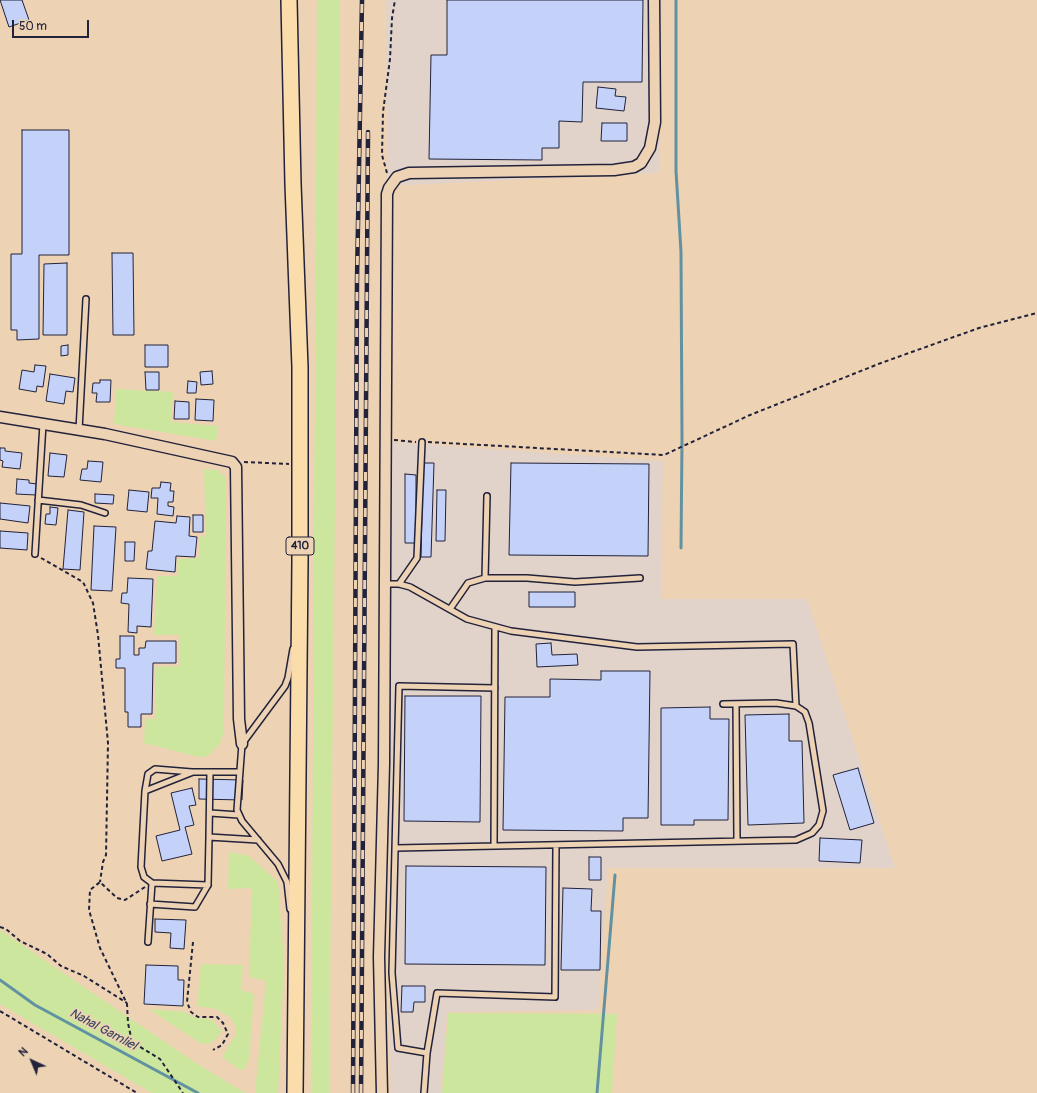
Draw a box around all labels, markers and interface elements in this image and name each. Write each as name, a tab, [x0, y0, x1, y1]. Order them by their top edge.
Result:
scale bar	[14, 12, 91, 38]
text: 50 m	[19, 19, 47, 34]
road number: 410	[286, 537, 314, 555]
water label: Nahal Gamliel	[67, 1006, 139, 1054]
north arrow	[12, 1041, 52, 1081]
text: N	[16, 1045, 31, 1059]

